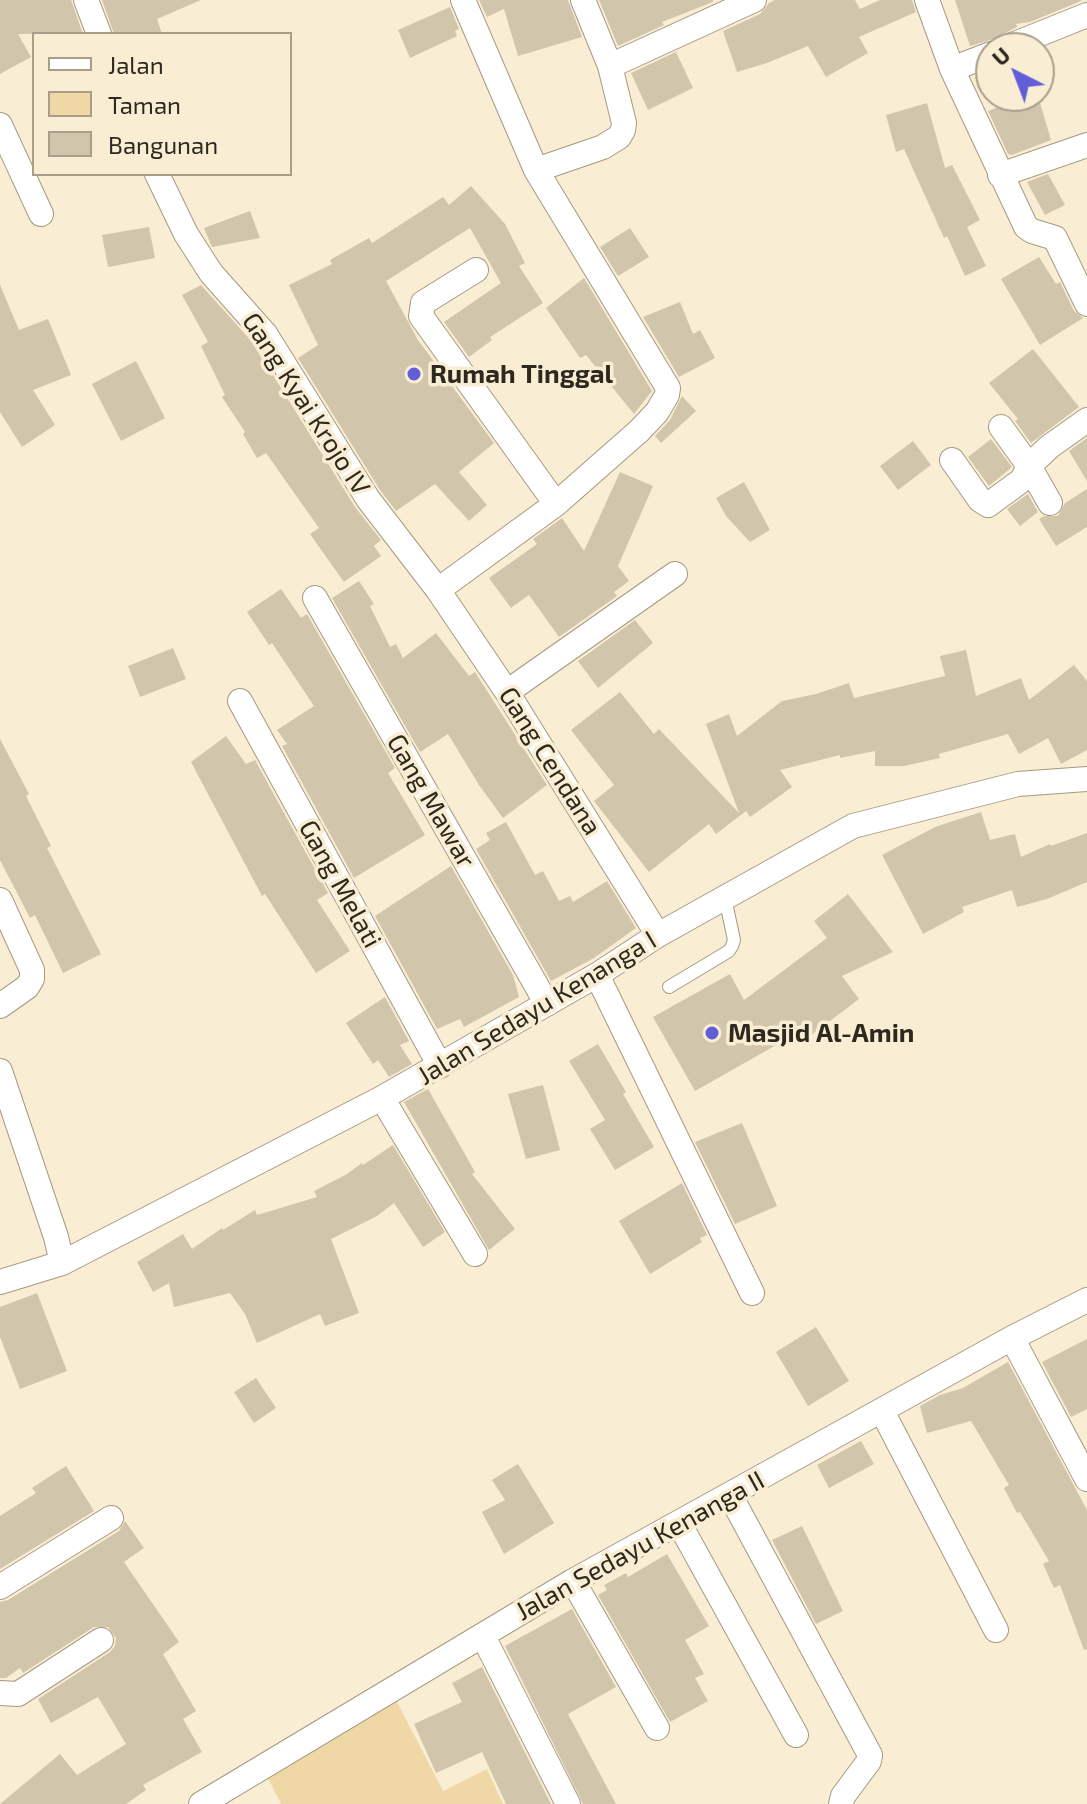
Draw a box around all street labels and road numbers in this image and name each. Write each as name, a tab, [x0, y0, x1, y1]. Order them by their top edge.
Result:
street label: Gang Kyai Krojo IV	[236, 307, 376, 501]
street label: Gang Cendana	[492, 681, 608, 841]
street label: Gang Mawar	[380, 729, 482, 873]
street label: Gang Melati	[292, 815, 388, 953]
street label: Jalan Sedayu Kenanga I	[412, 924, 662, 1092]
street label: Jalan Sedayu Kenanga II	[510, 1465, 770, 1627]

